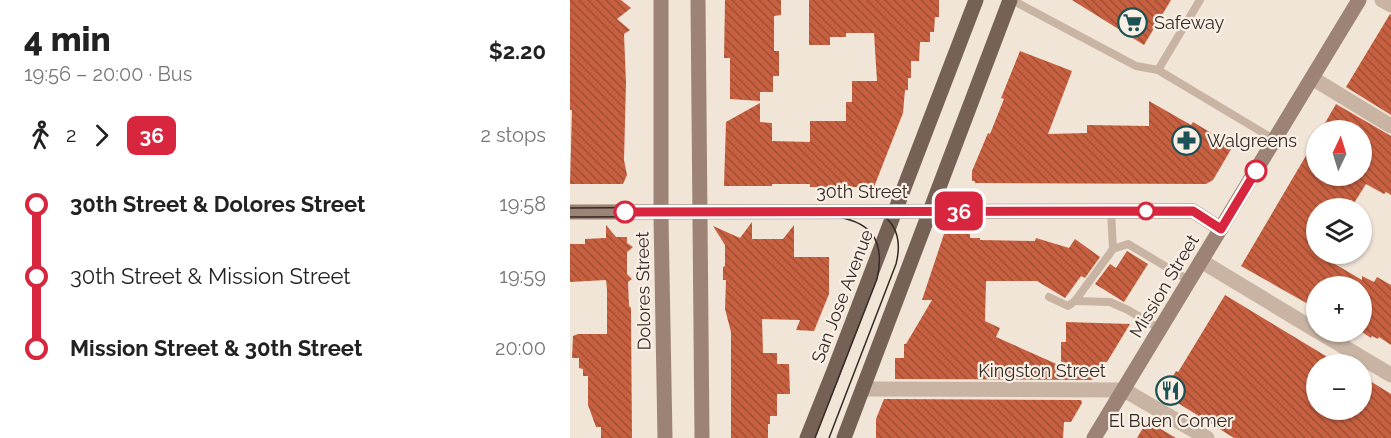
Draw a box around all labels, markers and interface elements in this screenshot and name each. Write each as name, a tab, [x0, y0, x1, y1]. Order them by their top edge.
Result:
supermarket icon: Safeway	[1117, 6, 1149, 38]
place label: Safeway	[1154, 12, 1225, 33]
text: 4 min	[24, 20, 111, 59]
text: $2.20	[489, 38, 546, 64]
text: 19:56 – 20:00 · Bus	[24, 62, 192, 86]
icon: walk	[24, 119, 57, 152]
icon: forward	[85, 119, 118, 152]
north arrow	[1306, 120, 1372, 186]
map controls	[1306, 120, 1372, 420]
text: 2	[66, 123, 76, 147]
text: 36	[139, 123, 164, 148]
text: 2 stops	[480, 123, 546, 147]
pharmacy icon: Walgreens	[1170, 124, 1202, 156]
place label: Walgreens	[1207, 130, 1297, 151]
unlabelled marker	[1245, 160, 1267, 182]
street label: 30th Street	[816, 181, 908, 202]
text: 30th Street & Dolores Street	[70, 191, 366, 217]
text: 19:58	[499, 192, 546, 216]
line badge: 36	[932, 192, 986, 230]
button: layers	[1306, 198, 1372, 264]
text: 36	[947, 199, 971, 224]
unlabelled marker	[614, 201, 636, 223]
unlabelled marker	[1137, 202, 1155, 220]
street label: San Jose Avenue	[807, 226, 877, 366]
street label: Dolores Street	[631, 231, 655, 351]
street label: Mission Street	[1125, 231, 1203, 341]
text: 30th Street & Mission Street	[70, 263, 351, 289]
text: 19:59	[499, 264, 546, 288]
button: +	[1306, 276, 1372, 342]
text: Mission Street & 30th Street	[70, 335, 362, 361]
text: 20:00	[495, 336, 546, 360]
button: −	[1306, 354, 1372, 420]
street label: Kingston Street	[978, 360, 1106, 381]
restaurant icon: El Buen Comer	[1155, 375, 1187, 407]
place label: El Buen Comer	[1109, 410, 1234, 431]

